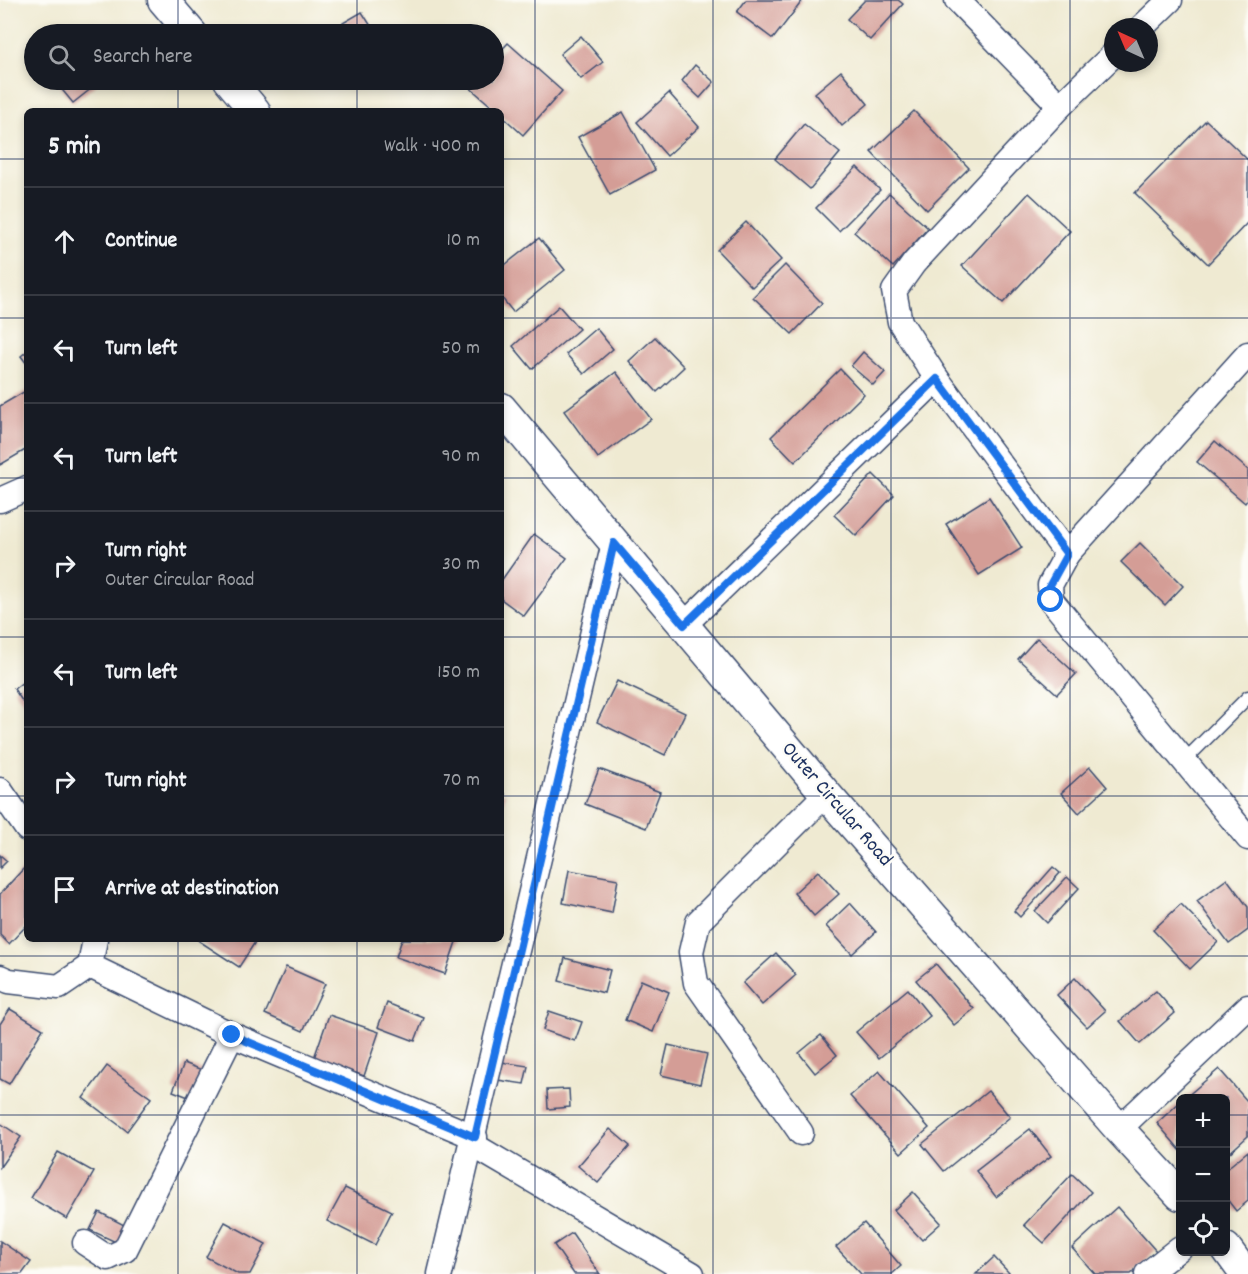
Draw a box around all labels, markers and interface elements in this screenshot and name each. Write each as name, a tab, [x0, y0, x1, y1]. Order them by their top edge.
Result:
north arrow	[1104, 18, 1158, 72]
search box	[24, 24, 504, 90]
icon: search	[45, 41, 78, 74]
text: Search here	[93, 42, 192, 73]
text: 5 min	[48, 129, 101, 166]
text: Walk · 400 m	[384, 133, 480, 161]
icon: ahead	[48, 225, 81, 258]
text: Continue	[105, 226, 177, 257]
text: 10 m	[446, 227, 480, 255]
icon: left	[48, 333, 81, 366]
text: Turn left	[105, 334, 177, 365]
text: 50 m	[442, 335, 480, 363]
icon: left	[48, 441, 81, 474]
text: Turn left	[105, 442, 177, 473]
text: 90 m	[442, 443, 480, 471]
text: Turn right	[105, 536, 187, 567]
icon: right	[48, 549, 81, 582]
text: 30 m	[442, 551, 480, 579]
text: Outer Circular Road	[105, 567, 254, 595]
route start	[1037, 586, 1063, 612]
icon: left	[48, 657, 81, 690]
text: Turn left	[105, 658, 177, 689]
text: 150 m	[437, 659, 480, 687]
street label: Outer Circular Road	[773, 736, 899, 874]
icon: right	[48, 765, 81, 798]
text: Turn right	[105, 766, 187, 797]
text: 70 m	[443, 767, 480, 795]
icon: arrive	[48, 873, 81, 906]
text: Arrive at destination	[105, 874, 279, 905]
route end	[218, 1021, 244, 1047]
map controls	[1176, 1094, 1230, 1256]
button: +	[1176, 1094, 1230, 1148]
button: −	[1176, 1148, 1230, 1202]
button: locate	[1176, 1202, 1230, 1256]

